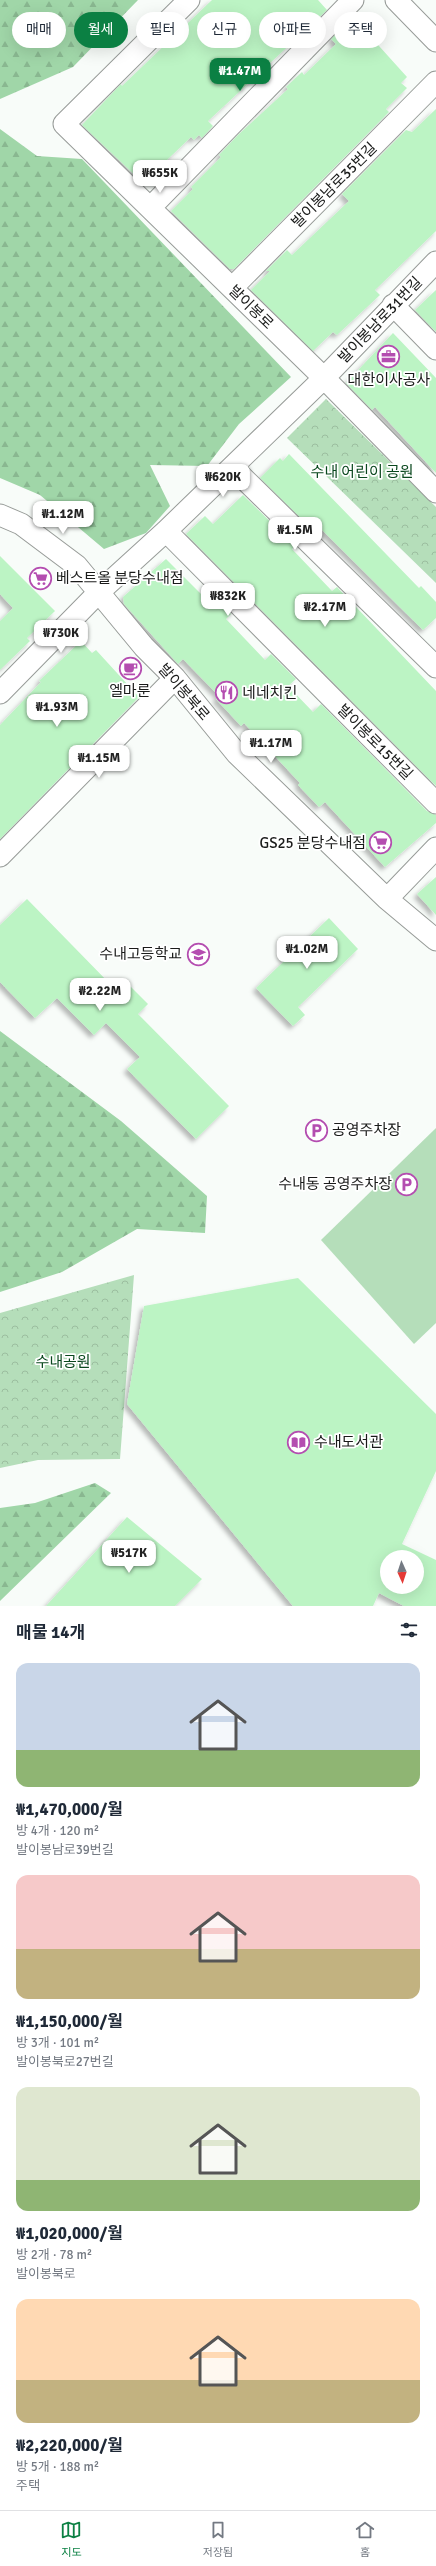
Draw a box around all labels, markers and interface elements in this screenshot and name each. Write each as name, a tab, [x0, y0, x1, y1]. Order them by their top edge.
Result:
chip: 매매	[12, 12, 66, 48]
chip: 월세	[74, 12, 128, 48]
chip: 필터	[136, 12, 189, 48]
chip: 신규	[197, 12, 251, 48]
chip: 아파트	[259, 12, 326, 48]
chip: 주택	[334, 12, 387, 48]
pin: ₩1.47M	[207, 58, 273, 92]
text: ₩1.47M	[219, 63, 261, 79]
street label: 발이봉남로35번길	[288, 139, 380, 231]
pin: ₩655K	[132, 160, 188, 194]
text: ₩655K	[142, 165, 178, 181]
street label: 발이봉남로31번길	[334, 273, 426, 367]
street label: 발이봉로	[225, 281, 277, 333]
office icon: 대한이사공사	[376, 344, 402, 370]
place label: 대한이사공사	[348, 371, 431, 389]
park label: 수내 어린이 공원	[310, 463, 414, 481]
pin: ₩620K	[195, 464, 251, 498]
text: ₩620K	[205, 469, 241, 485]
pin: ₩1.12M	[30, 501, 96, 535]
text: ₩1.12M	[42, 506, 84, 522]
pin: ₩1.5M	[267, 517, 323, 551]
text: ₩1.5M	[277, 522, 313, 538]
supermarket icon: 베스트올 분당수내점	[27, 565, 53, 591]
place label: 베스트올 분당수내점	[56, 569, 184, 587]
pin: ₩832K	[200, 583, 256, 617]
text: ₩832K	[210, 588, 246, 604]
pin: ₩2.17M	[292, 594, 358, 628]
text: ₩2.17M	[304, 599, 346, 615]
pin: ₩730K	[33, 620, 89, 654]
text: ₩730K	[43, 625, 79, 641]
cafe icon: 엘마룬	[117, 655, 143, 681]
street label: 발이봉북로	[155, 660, 213, 724]
restaurant icon: 네네치킨	[213, 680, 239, 706]
place label: 엘마룬	[109, 682, 151, 700]
place label: 네네치킨	[242, 684, 297, 702]
pin: ₩1.93M	[24, 694, 90, 728]
text: ₩1.93M	[36, 699, 78, 715]
street label: 발이봉로15번길	[334, 701, 416, 783]
pin: ₩1.17M	[238, 730, 304, 764]
text: ₩1.17M	[250, 735, 292, 751]
pin: ₩1.15M	[66, 745, 132, 779]
text: ₩1.15M	[78, 750, 120, 766]
supermarket icon: GS25 분당수내점	[368, 830, 394, 856]
place label: GS25 분당수내점	[260, 834, 366, 852]
pin: ₩1.02M	[274, 936, 340, 970]
school or university icon: 수내고등학교	[185, 941, 211, 967]
text: ₩1.02M	[286, 941, 328, 957]
place label: 수내고등학교	[99, 945, 182, 963]
pin: ₩2.22M	[67, 978, 133, 1012]
text: ₩2.22M	[79, 983, 121, 999]
parking icon: 공영주차장	[303, 1117, 329, 1143]
place label: 공영주차장	[332, 1121, 401, 1139]
parking icon: 수내동 공영주차장	[394, 1171, 420, 1197]
place label: 수내동 공영주차장	[278, 1175, 392, 1193]
park label: 수내공원	[35, 1353, 91, 1371]
library icon: 수내도서관	[285, 1429, 311, 1455]
place label: 수내도서관	[314, 1433, 383, 1451]
pin: ₩517K	[101, 1540, 157, 1574]
text: ₩517K	[111, 1545, 147, 1561]
north arrow	[380, 1550, 424, 1594]
map controls	[380, 1550, 424, 1594]
icon: filters	[398, 1619, 420, 1641]
text: 매물 14개	[16, 1622, 85, 1643]
icon: home	[182, 1689, 254, 1761]
text: ₩1,470,000/월	[16, 1799, 123, 1820]
text: 방 4개 · 120 m²	[16, 1823, 99, 1839]
text: 발이봉남로39번길	[16, 1842, 114, 1858]
icon: home	[182, 1901, 254, 1973]
text: ₩1,150,000/월	[16, 2011, 123, 2032]
text: 방 3개 · 101 m²	[16, 2035, 99, 2051]
text: 발이봉북로27번길	[16, 2054, 114, 2070]
icon: home	[182, 2113, 254, 2185]
text: ₩1,020,000/월	[16, 2223, 123, 2244]
text: 방 2개 · 78 m²	[16, 2247, 92, 2263]
text: 발이봉북로	[16, 2266, 76, 2282]
icon: home	[182, 2325, 254, 2397]
text: ₩2,220,000/월	[16, 2435, 123, 2456]
text: 방 5개 · 188 m²	[16, 2459, 99, 2475]
text: 주택	[16, 2478, 40, 2494]
tab: 지도	[60, 2519, 82, 2559]
tab: 저장됨	[203, 2519, 233, 2559]
tab: 홈	[354, 2519, 376, 2559]

